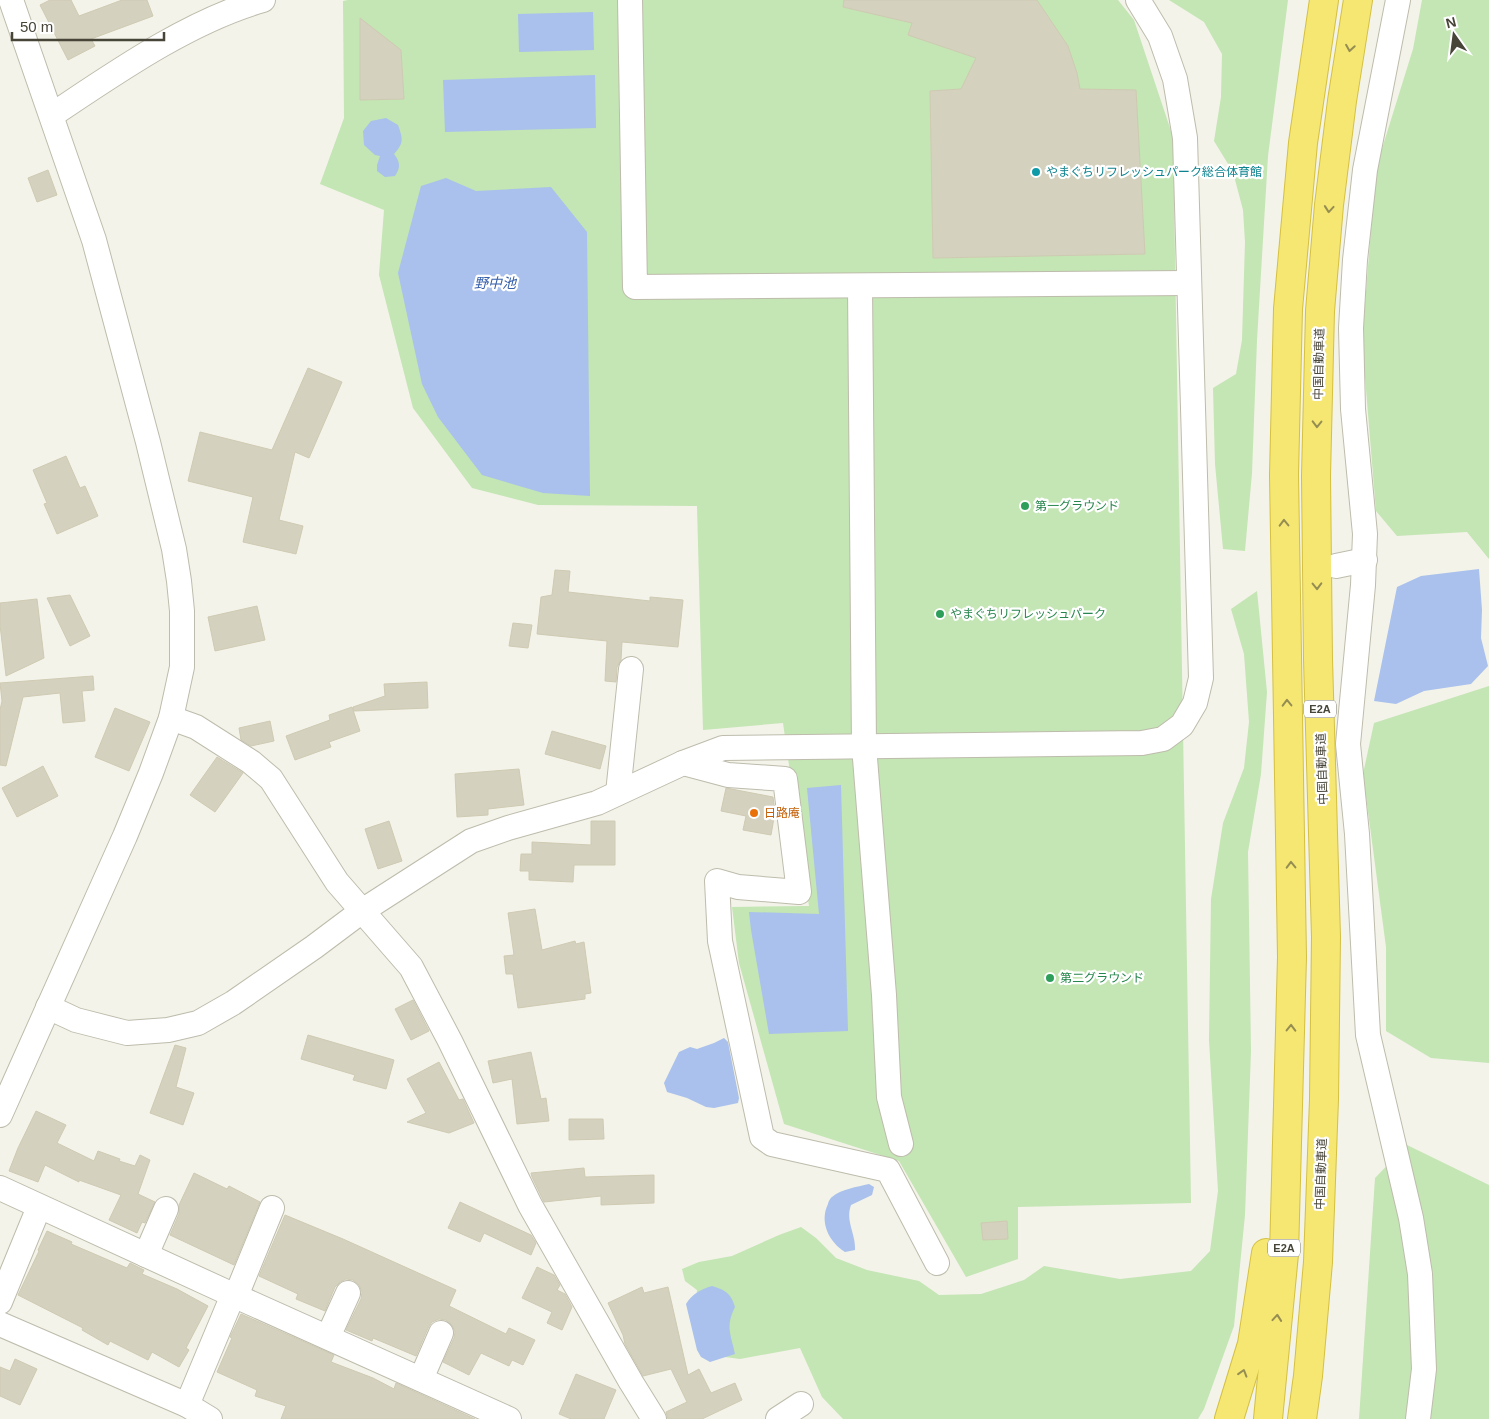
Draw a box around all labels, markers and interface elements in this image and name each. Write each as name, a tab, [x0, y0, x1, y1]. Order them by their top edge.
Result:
scale bar	[12, 10, 165, 42]
north arrow	[1429, 10, 1479, 60]
text: N	[1444, 13, 1458, 31]
text: 50 m	[20, 18, 53, 35]
one-way arrow	[1346, 44, 1356, 52]
place label: やまぐちリフレッシュパーク総合体育館	[1046, 165, 1262, 179]
marker: やまぐちリフレッシュパーク総合体育館	[1030, 166, 1042, 178]
one-way arrow	[1324, 206, 1335, 214]
water label: 野中池	[474, 275, 518, 291]
street label: 中国自動車道	[1311, 328, 1327, 400]
one-way arrow	[1312, 420, 1322, 428]
place label: 第一グラウンド	[1035, 499, 1119, 513]
marker: 第一グラウンド	[1019, 500, 1031, 512]
one-way arrow	[1279, 519, 1290, 527]
one-way arrow	[1312, 583, 1322, 591]
place label: やまぐちリフレッシュパーク	[950, 607, 1106, 621]
marker: やまぐちリフレッシュパーク	[934, 608, 946, 620]
one-way arrow	[1282, 699, 1292, 706]
road number: E2A	[1304, 701, 1336, 718]
street label: 中国自動車道	[1314, 733, 1330, 805]
place label: 日路庵	[764, 806, 800, 820]
marker: 日路庵	[748, 807, 760, 819]
one-way arrow	[1285, 861, 1296, 869]
place label: 第二グラウンド	[1060, 971, 1144, 985]
marker: 第二グラウンド	[1044, 972, 1056, 984]
one-way arrow	[1286, 1024, 1296, 1032]
street label: 中国自動車道	[1313, 1138, 1329, 1210]
road number: E2A	[1268, 1240, 1300, 1256]
one-way arrow	[1272, 1314, 1283, 1322]
one-way arrow	[1238, 1369, 1248, 1377]

